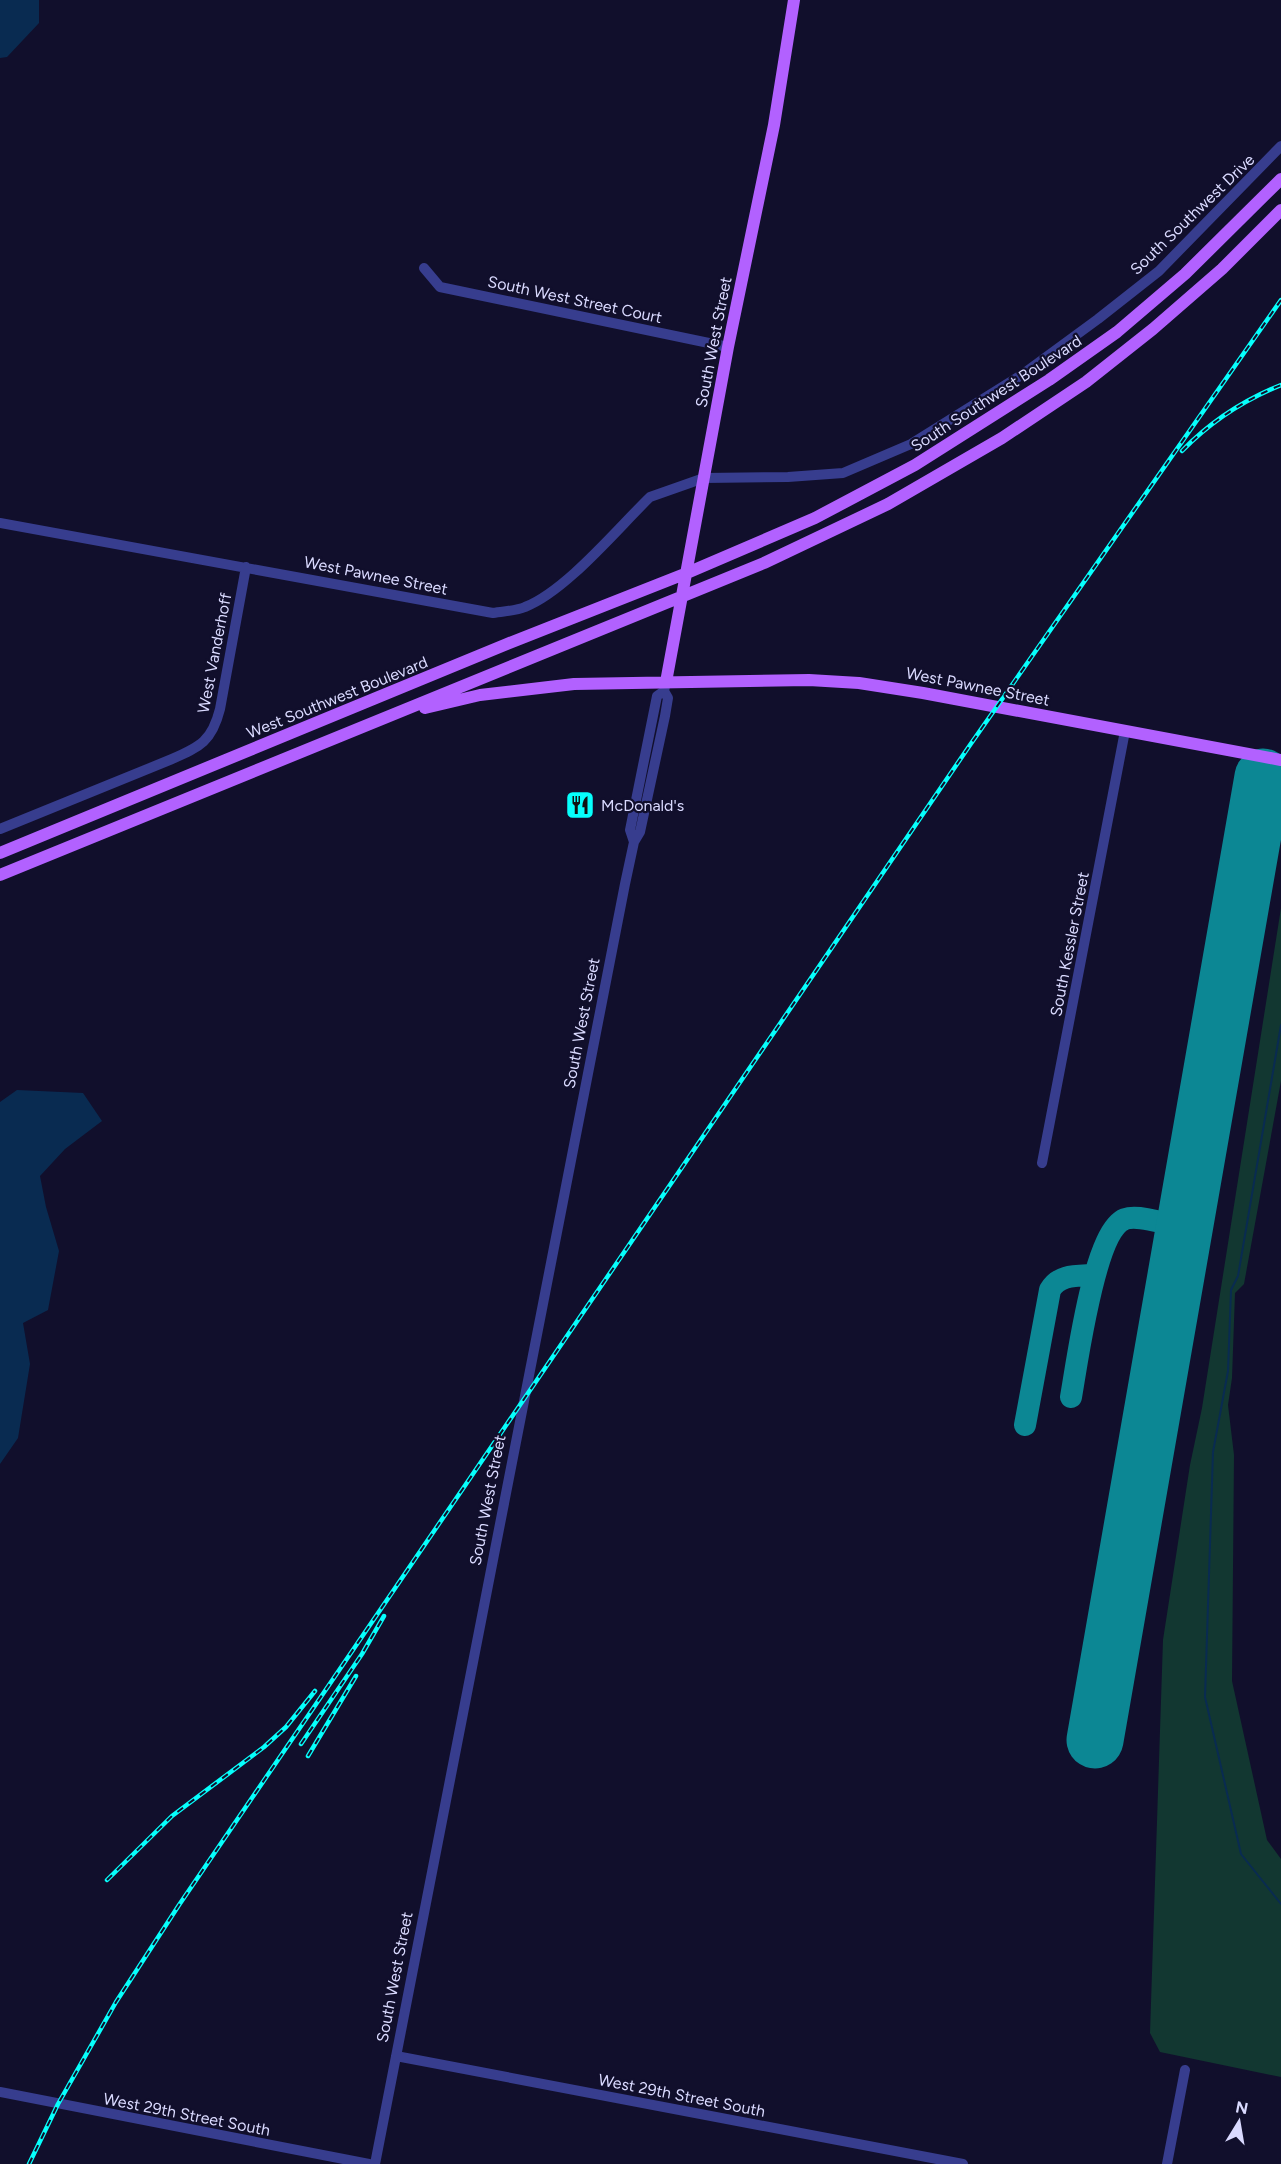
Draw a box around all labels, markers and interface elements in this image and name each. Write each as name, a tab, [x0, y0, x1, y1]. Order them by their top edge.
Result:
street label: South Southwest Drive	[1126, 150, 1259, 279]
street label: South West Street Court	[486, 272, 664, 327]
street label: South West Street	[692, 275, 735, 409]
street label: South Southwest Boulevard	[907, 331, 1085, 456]
street label: West Pawnee Street	[303, 552, 449, 599]
street label: West Vanderhoff	[194, 591, 235, 715]
street label: West Southwest Boulevard	[244, 652, 430, 743]
street label: West Pawnee Street	[905, 663, 1051, 710]
restaurant icon: McDonald's	[564, 789, 596, 821]
place label: McDonald's	[601, 796, 684, 815]
street label: South Kessler Street	[1046, 870, 1093, 1018]
street label: South West Street	[560, 956, 603, 1090]
street label: South West Street	[466, 1433, 509, 1567]
street label: South West Street	[373, 1910, 416, 2044]
street label: West 29th Street South	[597, 2070, 767, 2121]
street label: West 29th Street South	[102, 2089, 272, 2140]
north arrow	[1209, 2092, 1269, 2152]
text: N	[1234, 2097, 1250, 2118]

